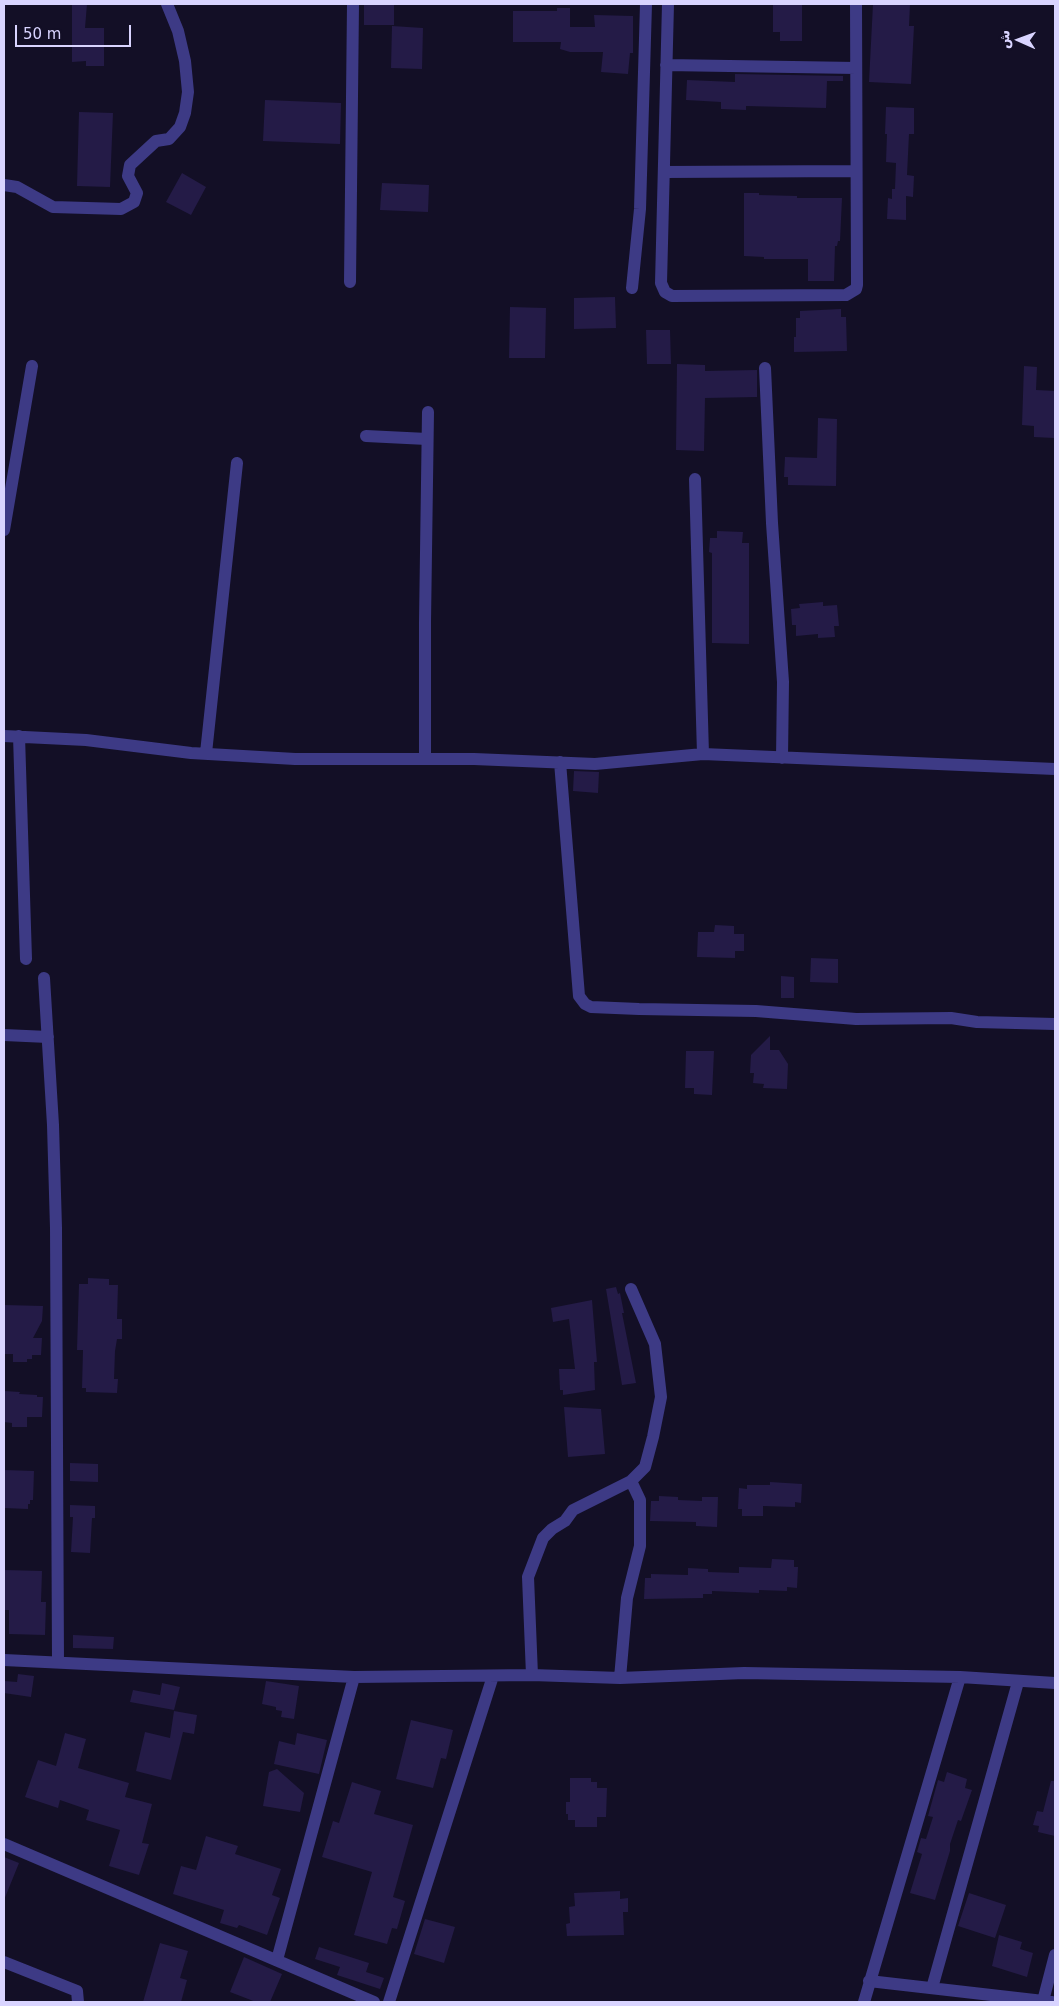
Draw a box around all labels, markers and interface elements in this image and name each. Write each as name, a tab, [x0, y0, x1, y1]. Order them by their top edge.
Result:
scale bar	[18, 15, 134, 47]
north arrow	[994, 15, 1044, 65]
text: 50 m	[23, 25, 61, 43]
text: ش	[996, 30, 1012, 49]

